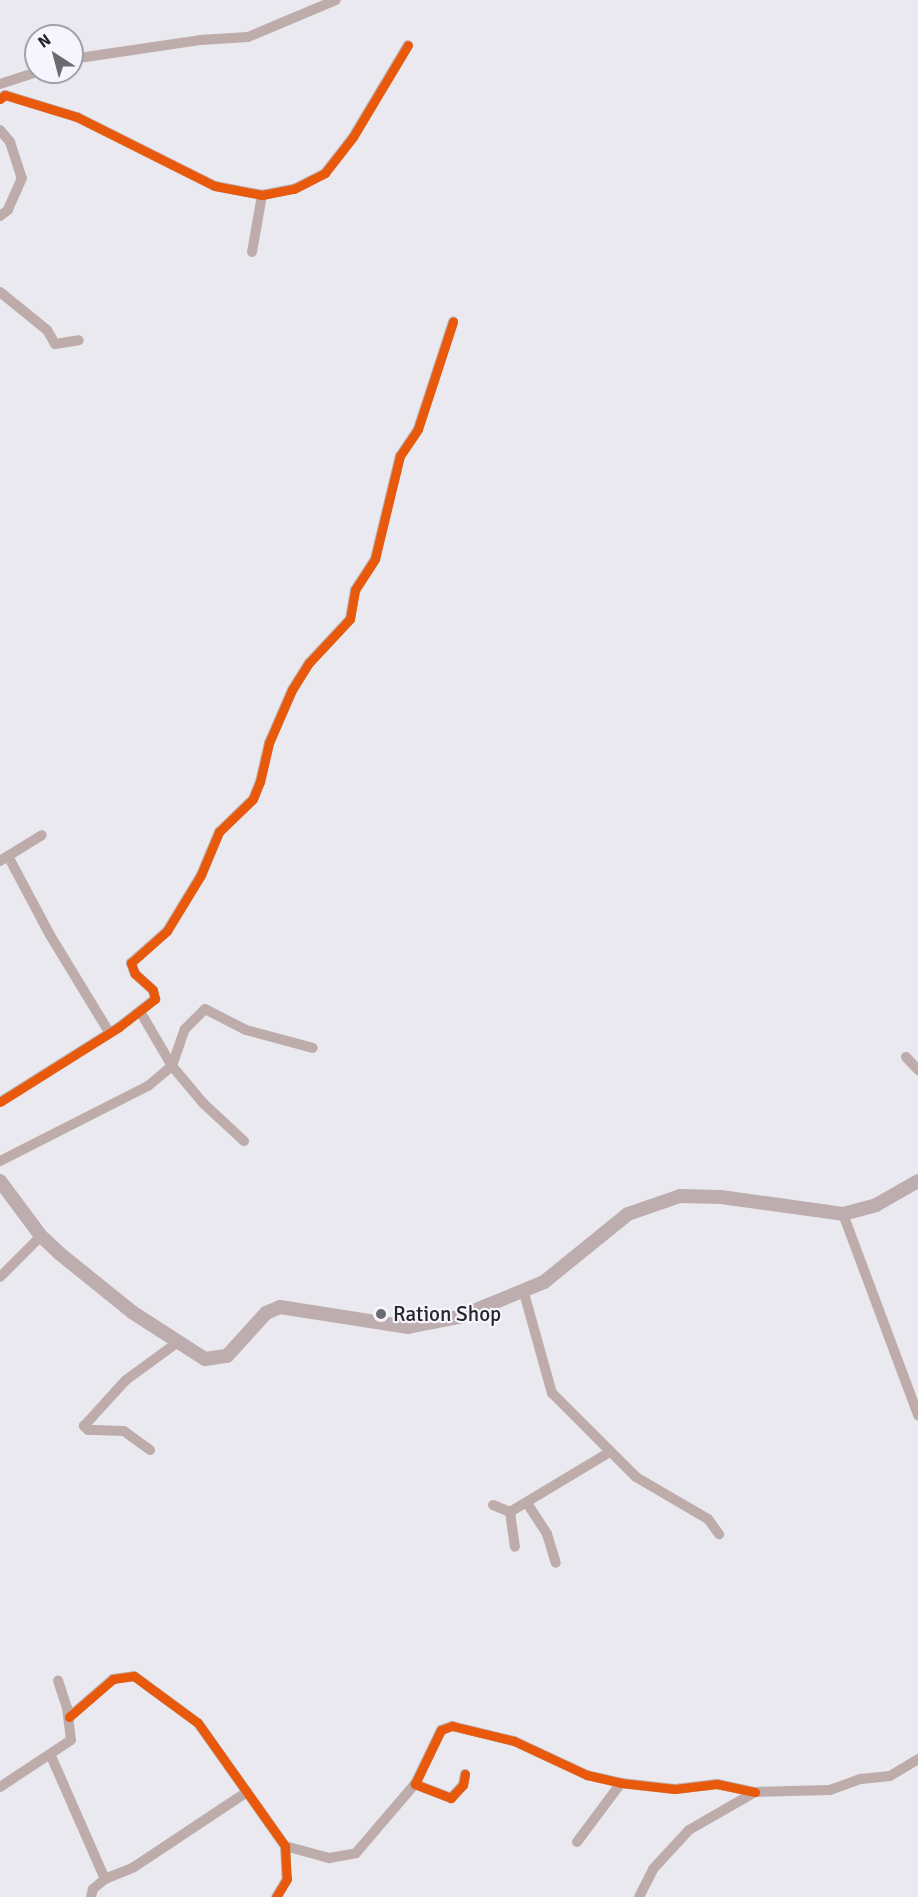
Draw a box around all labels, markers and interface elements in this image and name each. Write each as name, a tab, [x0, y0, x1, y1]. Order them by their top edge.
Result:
north arrow	[24, 24, 84, 84]
text: N	[34, 30, 55, 52]
place label: Ration Shop	[393, 1301, 501, 1327]
marker: Ration Shop	[374, 1307, 388, 1321]

